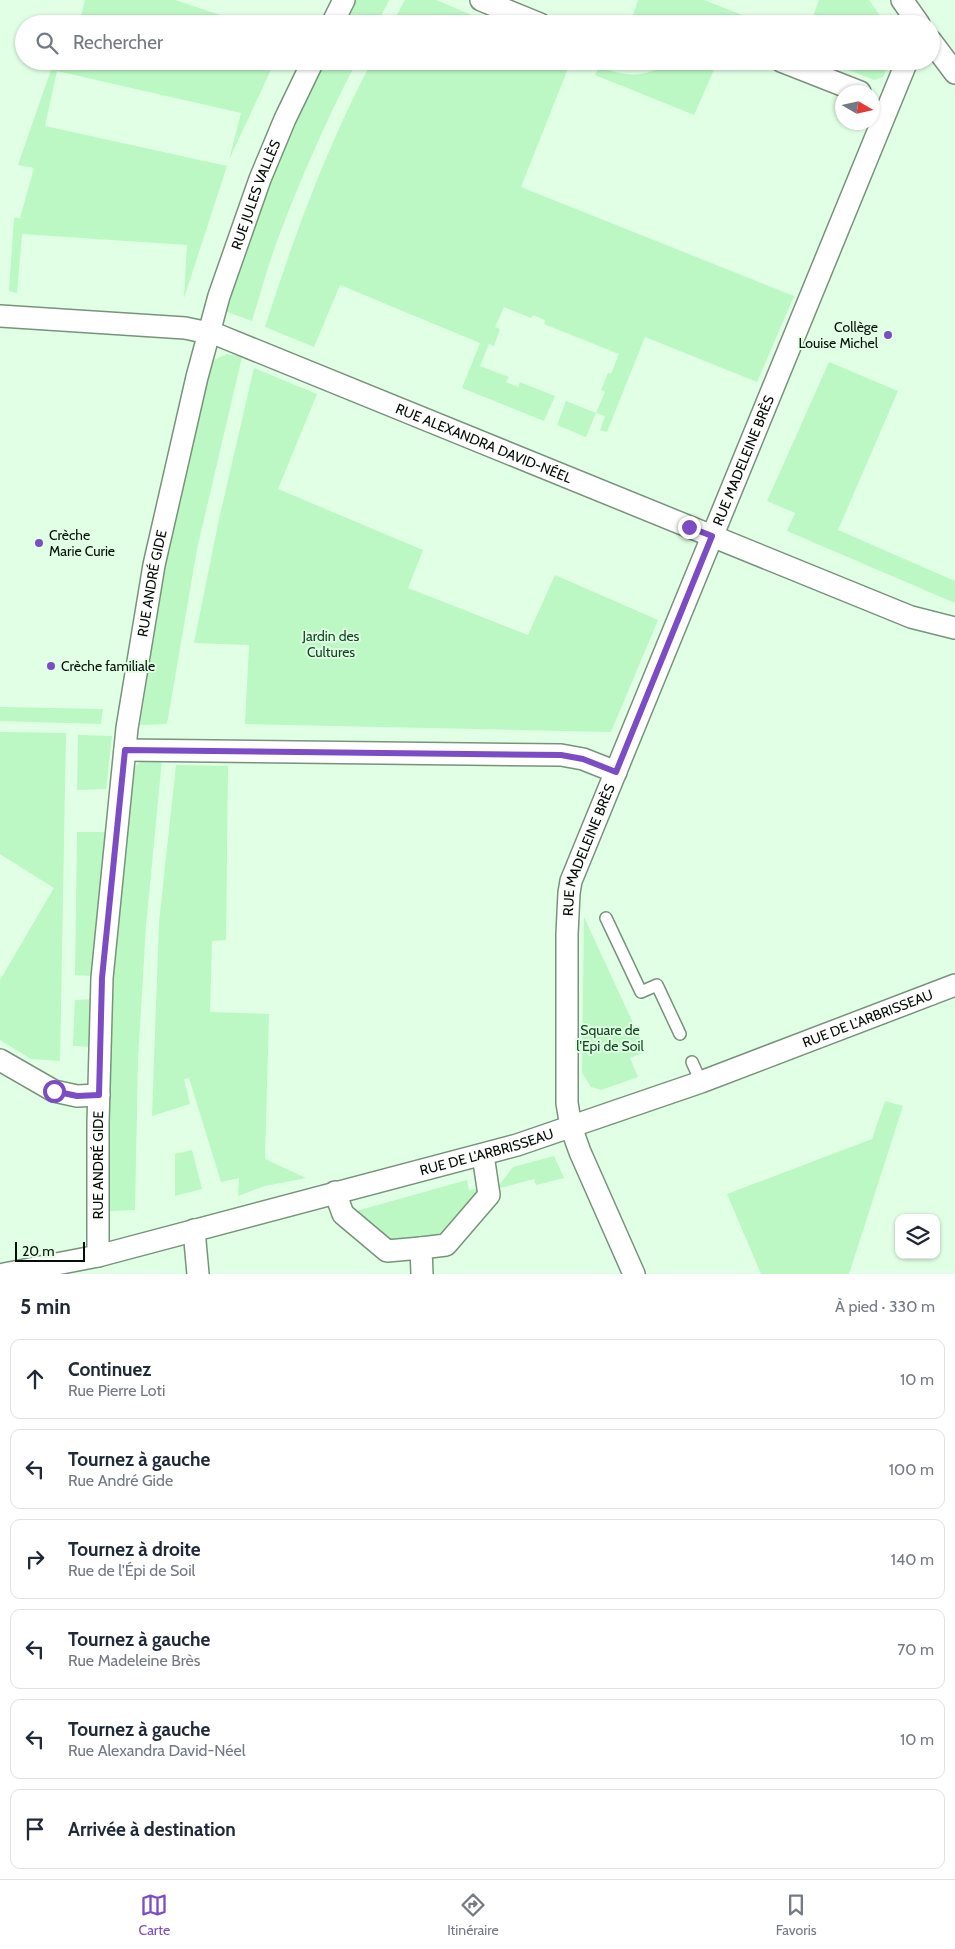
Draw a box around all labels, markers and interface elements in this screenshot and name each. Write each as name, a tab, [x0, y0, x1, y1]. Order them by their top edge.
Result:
search box	[15, 15, 940, 70]
icon: search	[33, 29, 61, 57]
text: Rechercher	[73, 31, 163, 54]
north arrow	[835, 85, 880, 130]
street label: RUE JULES VALLÈS	[227, 137, 284, 252]
place label: Collège Louise Michel	[798, 318, 879, 352]
marker: Collège Louise Michel	[882, 329, 894, 341]
street label: RUE MADELEINE BRÈS	[709, 393, 778, 528]
street label: RUE ALEXANDRA DAVID-NÉEL	[393, 399, 575, 487]
route end	[678, 516, 701, 539]
place label: Crèche Marie Curie	[49, 526, 115, 560]
street label: RUE ANDRÉ GIDE	[133, 528, 171, 638]
marker: Crèche Marie Curie	[33, 537, 45, 549]
park label: Jardin des Cultures	[302, 627, 360, 661]
place label: Crèche familiale	[61, 657, 155, 675]
marker: Crèche familiale	[45, 660, 57, 672]
street label: RUE MADELEINE BRÈS	[559, 781, 619, 916]
street label: RUE DE L'ARBRISSEAU	[800, 985, 935, 1051]
park label: Square de l'Epi de Soil	[576, 1021, 644, 1055]
route start	[43, 1080, 66, 1103]
street label: RUE ANDRÉ GIDE	[89, 1110, 107, 1219]
street label: RUE DE L'ARBRISSEAU	[418, 1124, 556, 1179]
map controls	[895, 1214, 940, 1259]
button: layers	[895, 1214, 940, 1259]
scale bar	[15, 1239, 85, 1262]
text: 20 m	[22, 1242, 55, 1260]
text: 5 min	[20, 1294, 71, 1319]
text: À pied · 330 m	[835, 1297, 935, 1316]
text: Continuez	[68, 1358, 151, 1381]
icon: ahead	[21, 1365, 49, 1393]
text: 10 m	[900, 1370, 934, 1389]
text: Rue Pierre Loti	[68, 1381, 165, 1400]
text: Tournez à gauche	[68, 1448, 210, 1471]
icon: left	[21, 1455, 49, 1483]
text: 100 m	[889, 1460, 934, 1479]
text: Rue André Gide	[68, 1471, 173, 1490]
text: Tournez à droite	[68, 1538, 201, 1561]
icon: right	[21, 1545, 49, 1573]
text: 140 m	[891, 1550, 934, 1569]
text: Rue de l'Épi de Soil	[68, 1561, 195, 1580]
text: Tournez à gauche	[68, 1628, 210, 1651]
icon: left	[21, 1635, 49, 1663]
text: 70 m	[897, 1640, 934, 1659]
text: Rue Madeleine Brès	[68, 1651, 200, 1670]
text: Tournez à gauche	[68, 1718, 210, 1741]
icon: left	[21, 1725, 49, 1753]
text: 10 m	[900, 1730, 934, 1749]
text: Rue Alexandra David-Néel	[68, 1741, 245, 1760]
icon: arrive	[21, 1815, 49, 1843]
text: Arrivée à destination	[68, 1818, 236, 1841]
tab: Carte	[139, 1891, 170, 1939]
tab: Itinéraire	[447, 1891, 499, 1939]
tab: Favoris	[776, 1891, 816, 1939]

